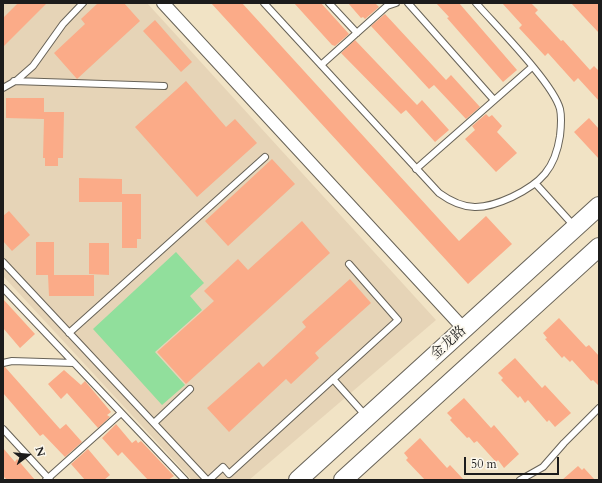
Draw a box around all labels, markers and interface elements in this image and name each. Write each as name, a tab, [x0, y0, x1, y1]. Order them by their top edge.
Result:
street label: 金龙路	[428, 323, 470, 363]
north arrow	[8, 435, 48, 475]
text: N	[31, 445, 49, 458]
scale bar	[466, 449, 561, 475]
text: 50 m	[471, 456, 497, 472]

